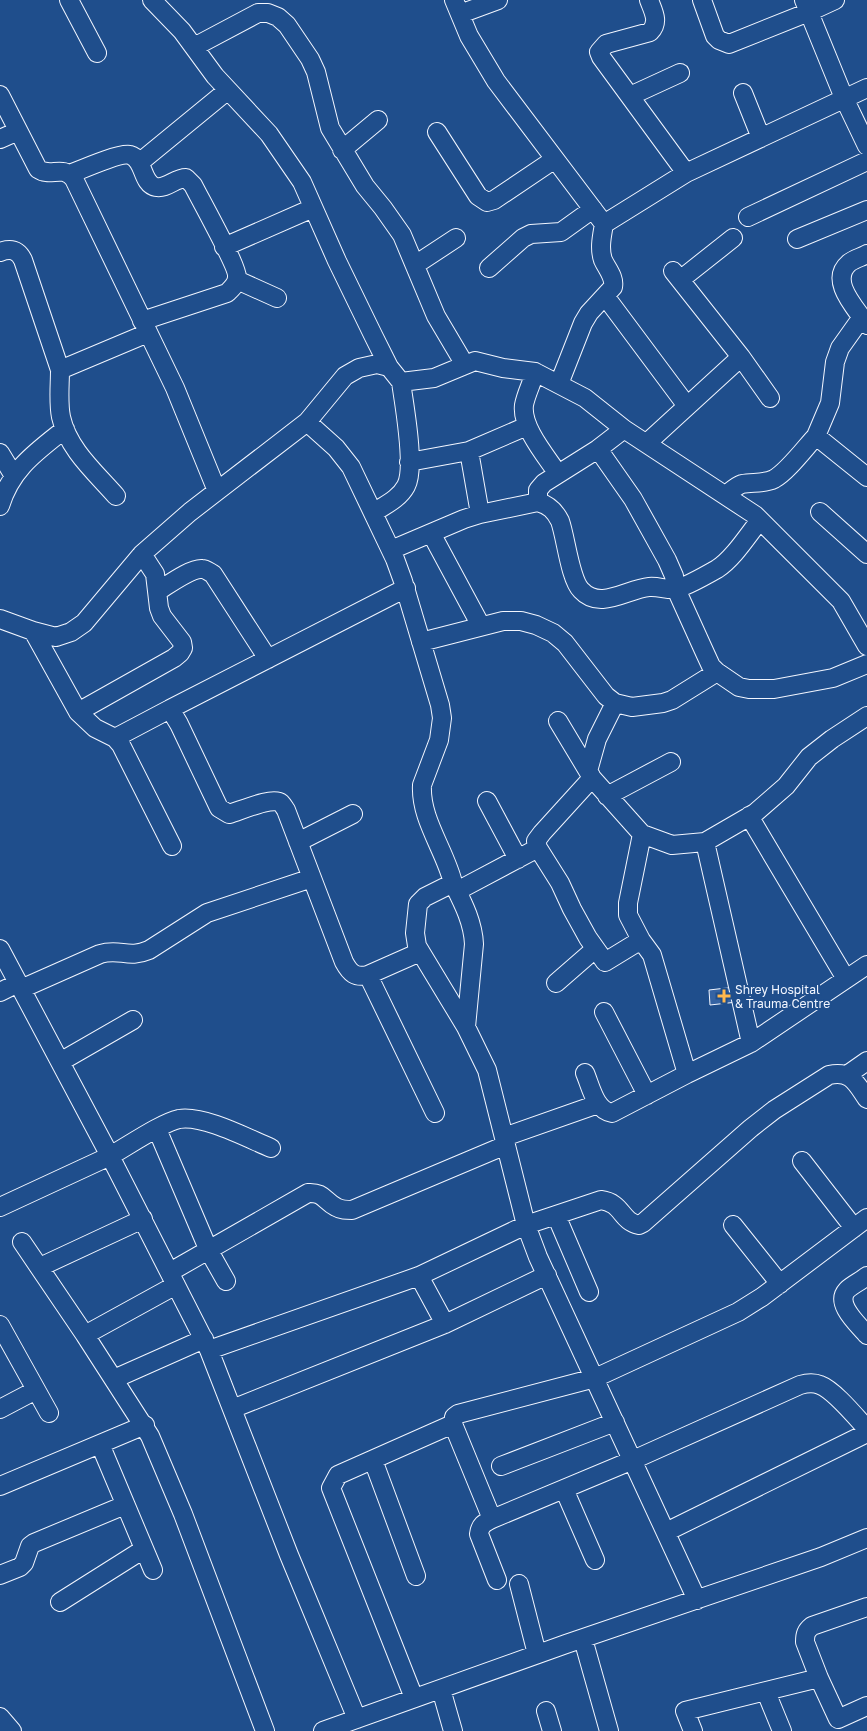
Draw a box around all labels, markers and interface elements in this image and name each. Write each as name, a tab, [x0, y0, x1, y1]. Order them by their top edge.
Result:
place label: Shrey Hospital & Trauma Centre	[735, 982, 830, 1011]
marker: Shrey Hospital & Trauma Centre	[717, 989, 731, 1003]

